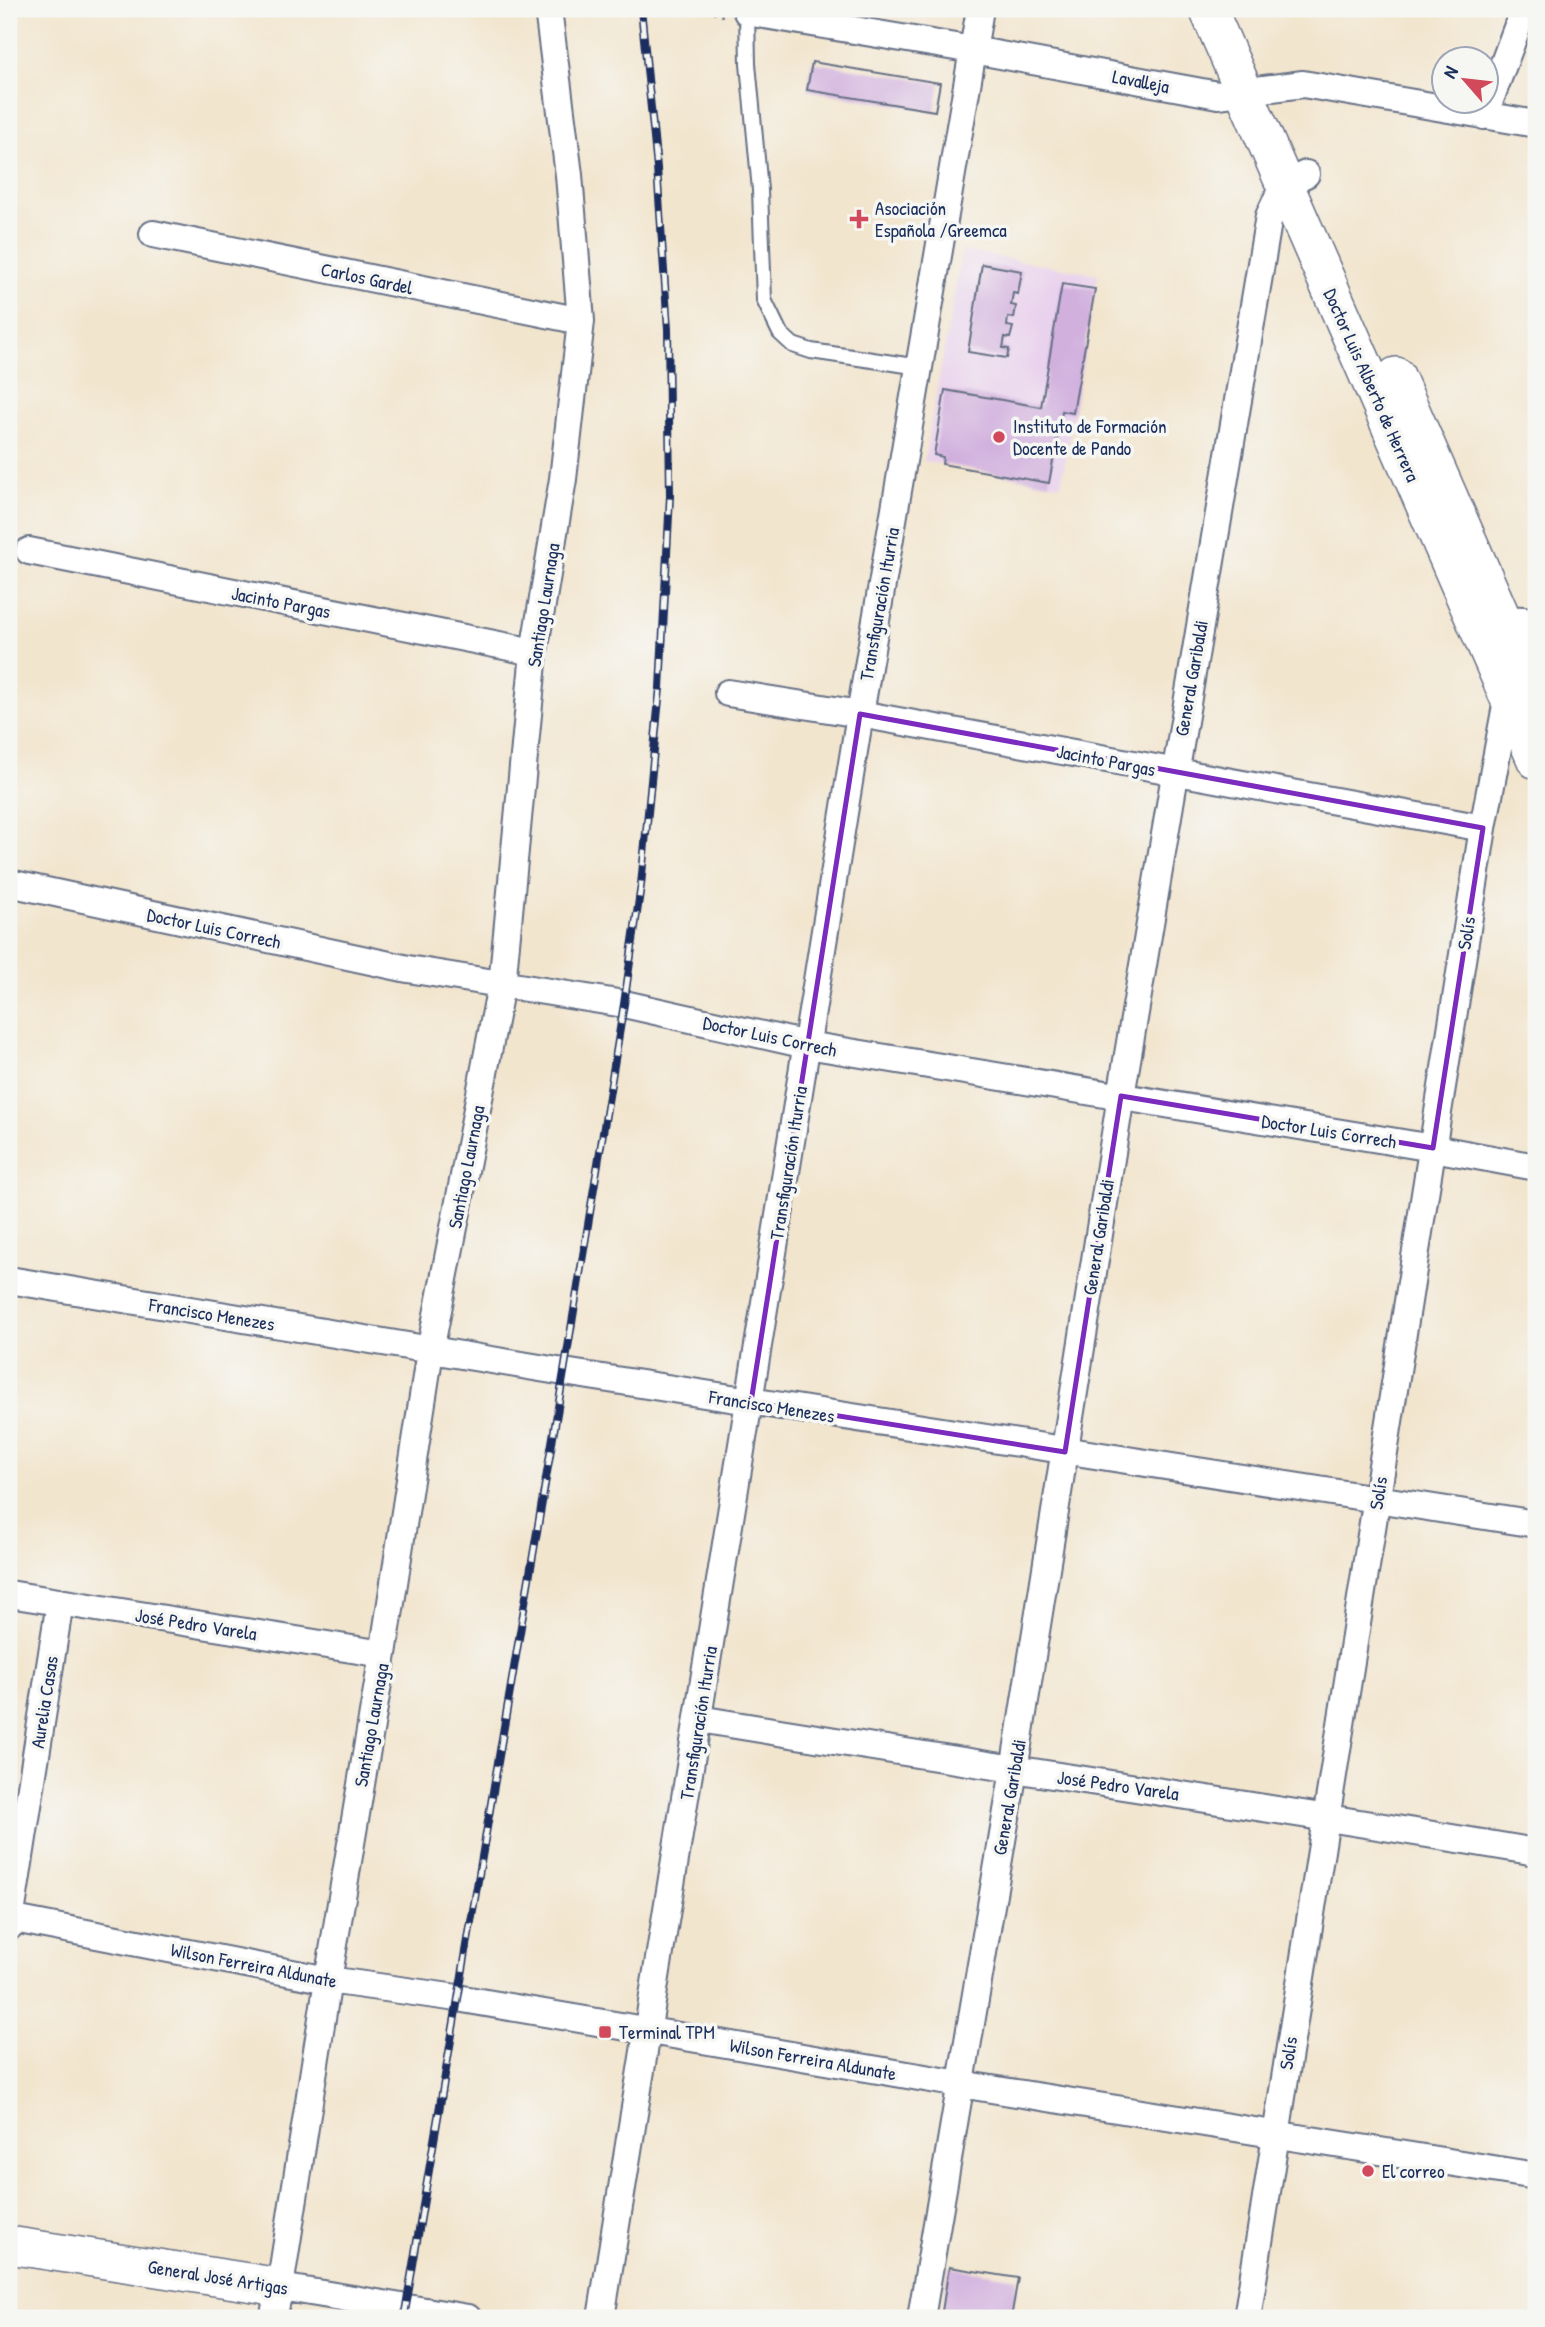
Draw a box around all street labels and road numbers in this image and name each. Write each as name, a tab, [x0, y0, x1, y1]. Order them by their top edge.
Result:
street label: Lavalleja	[1110, 63, 1172, 99]
street label: Carlos Gardel	[319, 256, 416, 301]
street label: Doctor Luis Alberto de Herrera	[1318, 284, 1427, 486]
street label: Transfiguración Iturria	[853, 525, 905, 683]
street label: Santiago Laurnaga	[520, 541, 566, 669]
street label: Jacinto Pargas	[229, 580, 333, 624]
street label: General Garibaldi	[1168, 618, 1214, 738]
street label: Jacinto Pargas	[1054, 738, 1158, 782]
street label: Doctor Luis Correch	[145, 901, 283, 955]
street label: Solís	[1451, 915, 1481, 951]
street label: Doctor Luis Correch	[701, 1009, 839, 1063]
street label: Transfiguración Iturria	[763, 1084, 813, 1242]
street label: Santiago Laurnaga	[441, 1103, 491, 1231]
street label: Doctor Luis Correch	[1260, 1108, 1398, 1154]
street label: General Garibaldi	[1076, 1177, 1120, 1297]
street label: Francisco Menezes	[146, 1291, 277, 1337]
street label: Francisco Menezes	[706, 1383, 837, 1429]
street label: Solís	[1363, 1475, 1393, 1511]
street label: José Pedro Varela	[133, 1602, 259, 1647]
street label: Transfiguración Iturria	[673, 1644, 723, 1802]
street label: Aurelia Casas	[24, 1654, 64, 1750]
street label: Santiago Laurnaga	[347, 1661, 395, 1789]
street label: General Garibaldi	[986, 1737, 1032, 1857]
street label: José Pedro Varela	[1055, 1764, 1181, 1807]
street label: Wilson Ferreira Aldunate	[169, 1936, 340, 1994]
street label: Wilson Ferreira Aldunate	[728, 2032, 899, 2087]
street label: Solís	[1273, 2035, 1303, 2071]
street label: General José Artigas	[146, 2253, 290, 2301]

